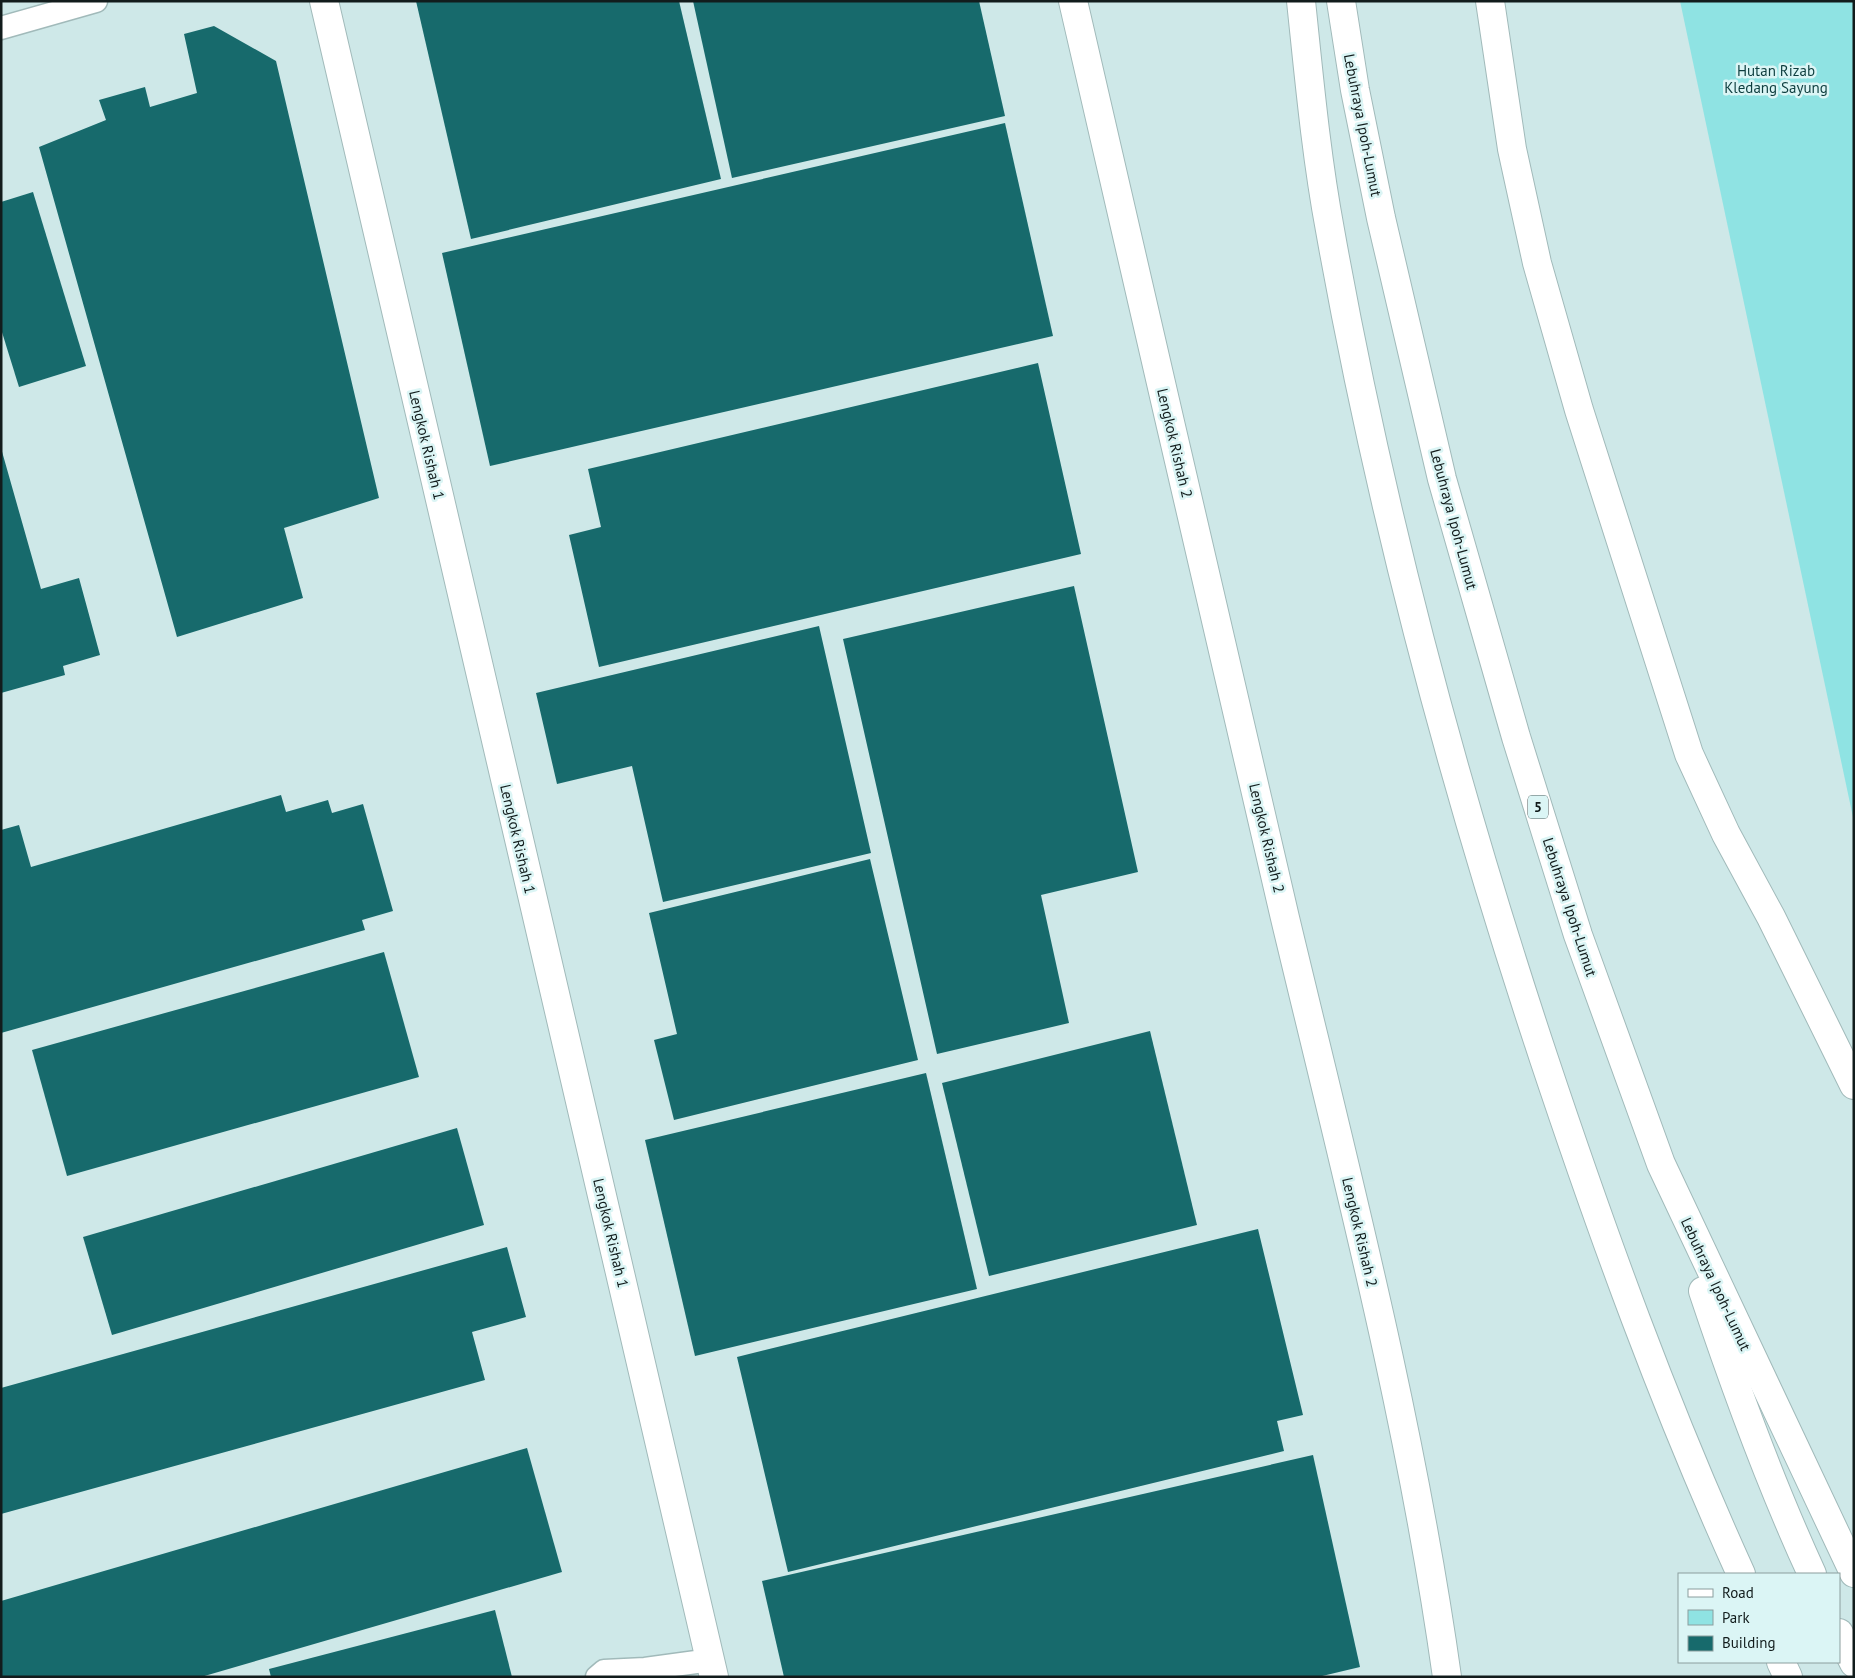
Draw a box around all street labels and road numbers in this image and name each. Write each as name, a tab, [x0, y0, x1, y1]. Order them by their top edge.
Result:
street label: Lebuhraya Ipoh-Lumut	[1340, 52, 1386, 198]
street label: Lengkok Rishah 2	[1153, 386, 1197, 500]
street label: Lengkok Rishah 1	[405, 388, 449, 502]
street label: Lebuhraya Ipoh-Lumut	[1426, 447, 1482, 591]
street label: Lengkok Rishah 2	[1245, 781, 1289, 895]
street label: Lengkok Rishah 1	[496, 782, 540, 896]
road number: 5	[1528, 796, 1548, 819]
street label: Lebuhraya Ipoh-Lumut	[1539, 835, 1601, 979]
street label: Lengkok Rishah 2	[1338, 1175, 1382, 1289]
street label: Lengkok Rishah 1	[589, 1176, 633, 1290]
street label: Lebuhraya Ipoh-Lumut	[1677, 1214, 1755, 1354]

